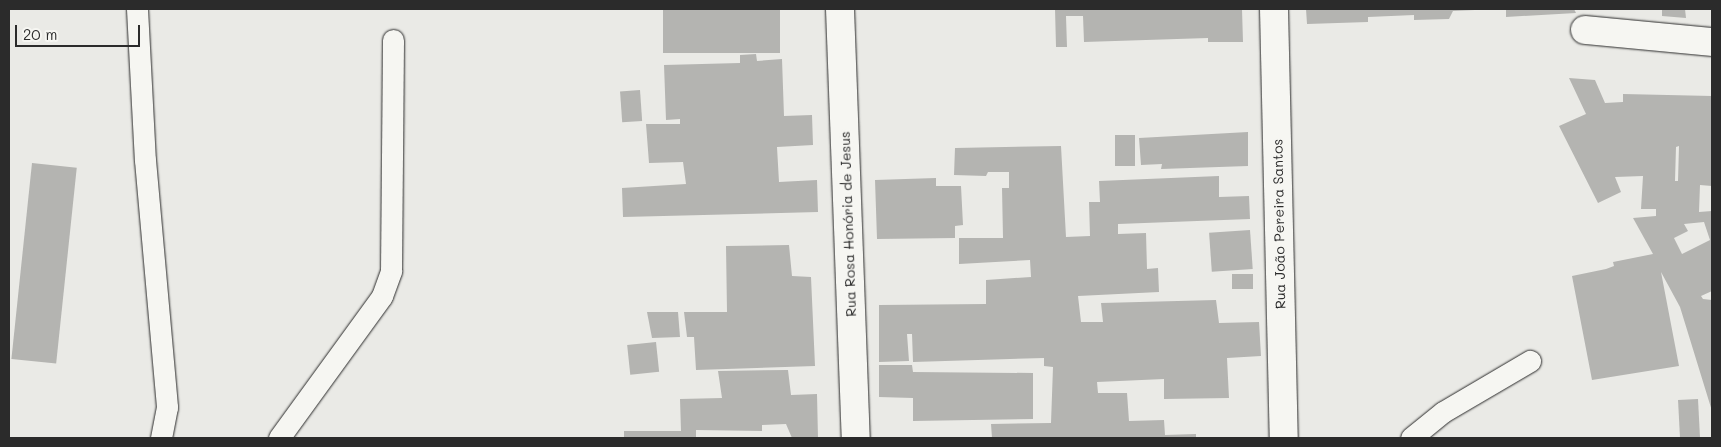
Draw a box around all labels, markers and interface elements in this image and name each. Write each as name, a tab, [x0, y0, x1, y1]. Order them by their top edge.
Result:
scale bar	[18, 15, 142, 47]
text: 20 m	[23, 24, 57, 44]
street label: Rua Rosa Honória de Jesus	[836, 131, 860, 317]
street label: Rua João Pereira Santos	[1269, 139, 1289, 309]

